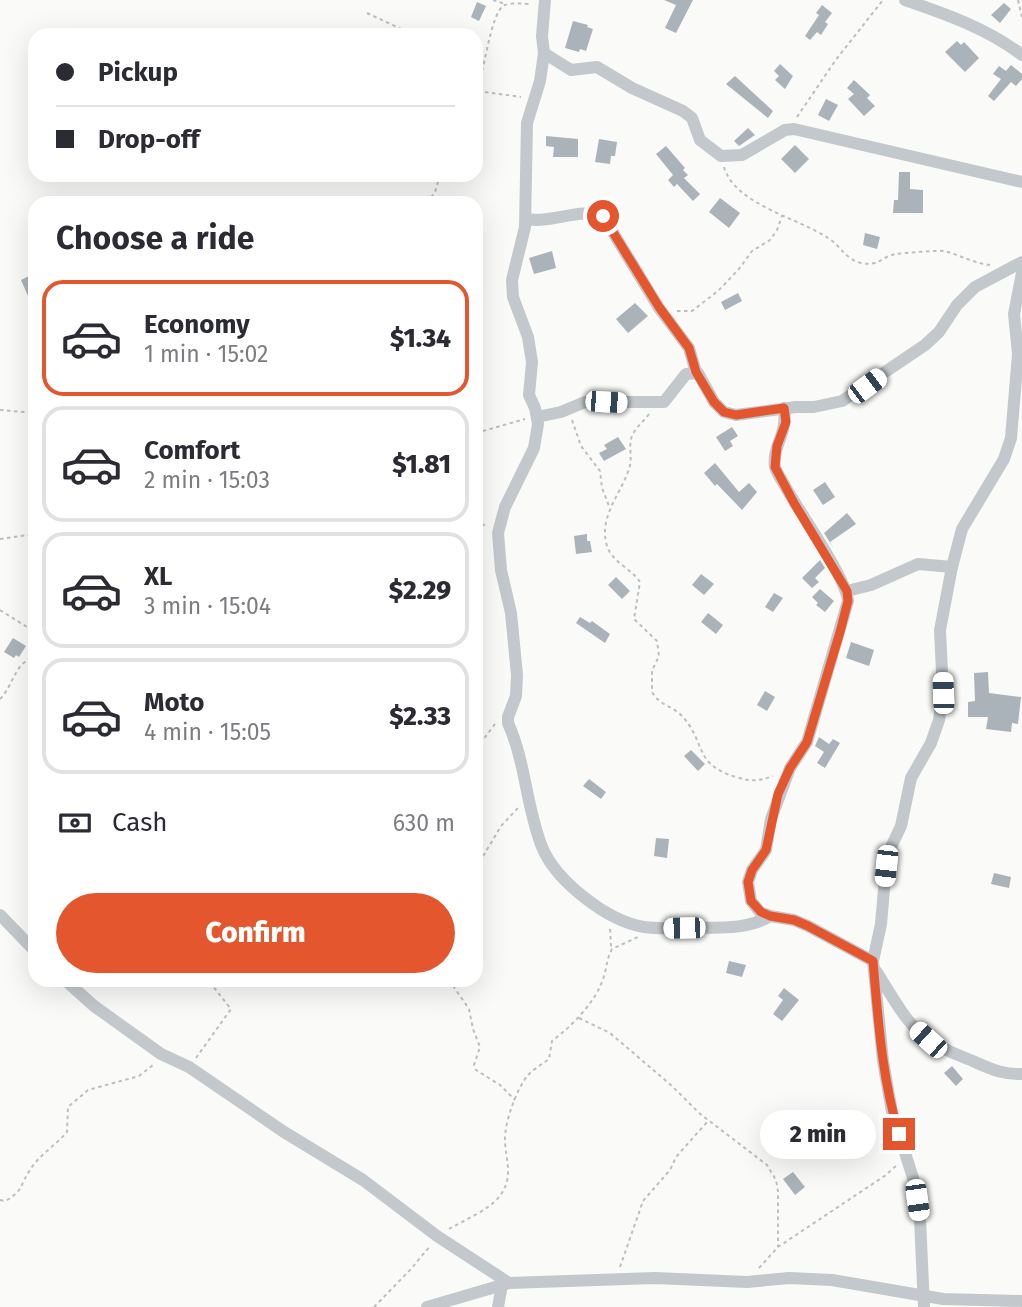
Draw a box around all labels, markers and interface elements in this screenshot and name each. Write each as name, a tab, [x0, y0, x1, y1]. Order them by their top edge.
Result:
text: Pickup	[98, 57, 178, 88]
text: Drop-off	[98, 124, 200, 155]
route start	[587, 200, 619, 232]
text: Choose a ride	[56, 219, 254, 257]
icon: car	[60, 307, 123, 370]
text: Economy	[144, 309, 250, 340]
text: $1.34	[390, 323, 451, 354]
text: 1 min · 15:02	[144, 340, 268, 368]
car	[844, 365, 891, 407]
car	[585, 390, 628, 414]
icon: car	[60, 433, 123, 496]
text: Comfort	[144, 435, 240, 466]
text: $1.81	[392, 449, 451, 480]
text: 2 min · 15:03	[144, 466, 270, 494]
icon: car	[60, 559, 123, 622]
text: XL	[144, 561, 172, 592]
text: $2.29	[389, 575, 451, 606]
text: 3 min · 15:04	[144, 592, 271, 620]
car	[932, 672, 955, 714]
icon: car	[60, 685, 123, 748]
text: Moto	[144, 687, 204, 718]
text: $2.33	[389, 701, 451, 732]
text: 4 min · 15:05	[144, 718, 271, 746]
icon: cash	[56, 804, 94, 842]
text: Cash	[112, 807, 168, 838]
text: 630 m	[393, 809, 455, 837]
car	[874, 844, 899, 888]
button: Confirm	[56, 893, 455, 973]
car	[663, 917, 706, 939]
car	[906, 1018, 951, 1062]
callout: 2 min	[759, 1110, 874, 1158]
route end	[883, 1118, 915, 1150]
text: 2 min	[790, 1120, 846, 1148]
car	[904, 1178, 931, 1222]

